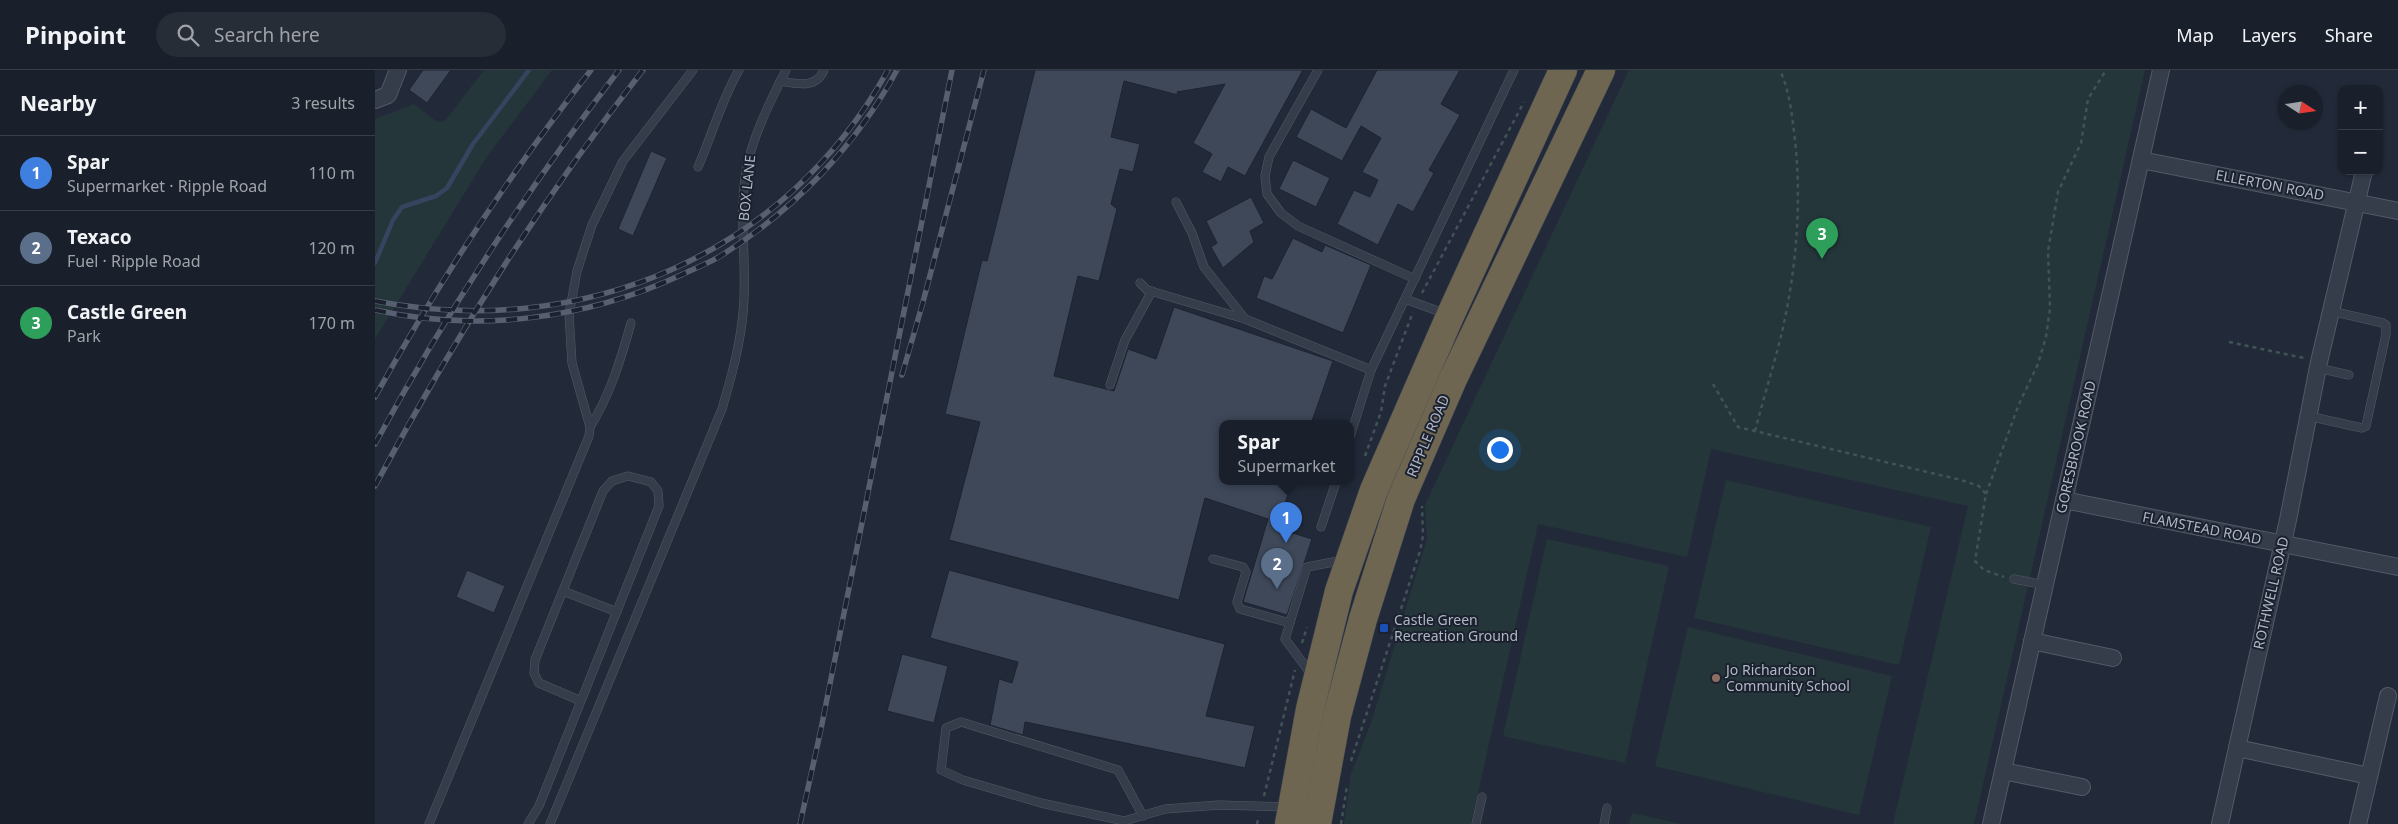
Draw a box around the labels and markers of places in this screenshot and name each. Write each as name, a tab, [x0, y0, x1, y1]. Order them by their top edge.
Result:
pin: 3	[1806, 218, 1838, 259]
pin: 1	[1270, 502, 1302, 543]
pin: 2	[1261, 548, 1293, 589]
place label: Castle Green Recreation Ground	[1394, 610, 1518, 645]
marker: Castle Green Recreation Ground	[1378, 622, 1390, 634]
place label: Jo Richardson Community School	[1724, 660, 1850, 695]
marker: Jo Richardson Community School	[1710, 672, 1722, 684]

